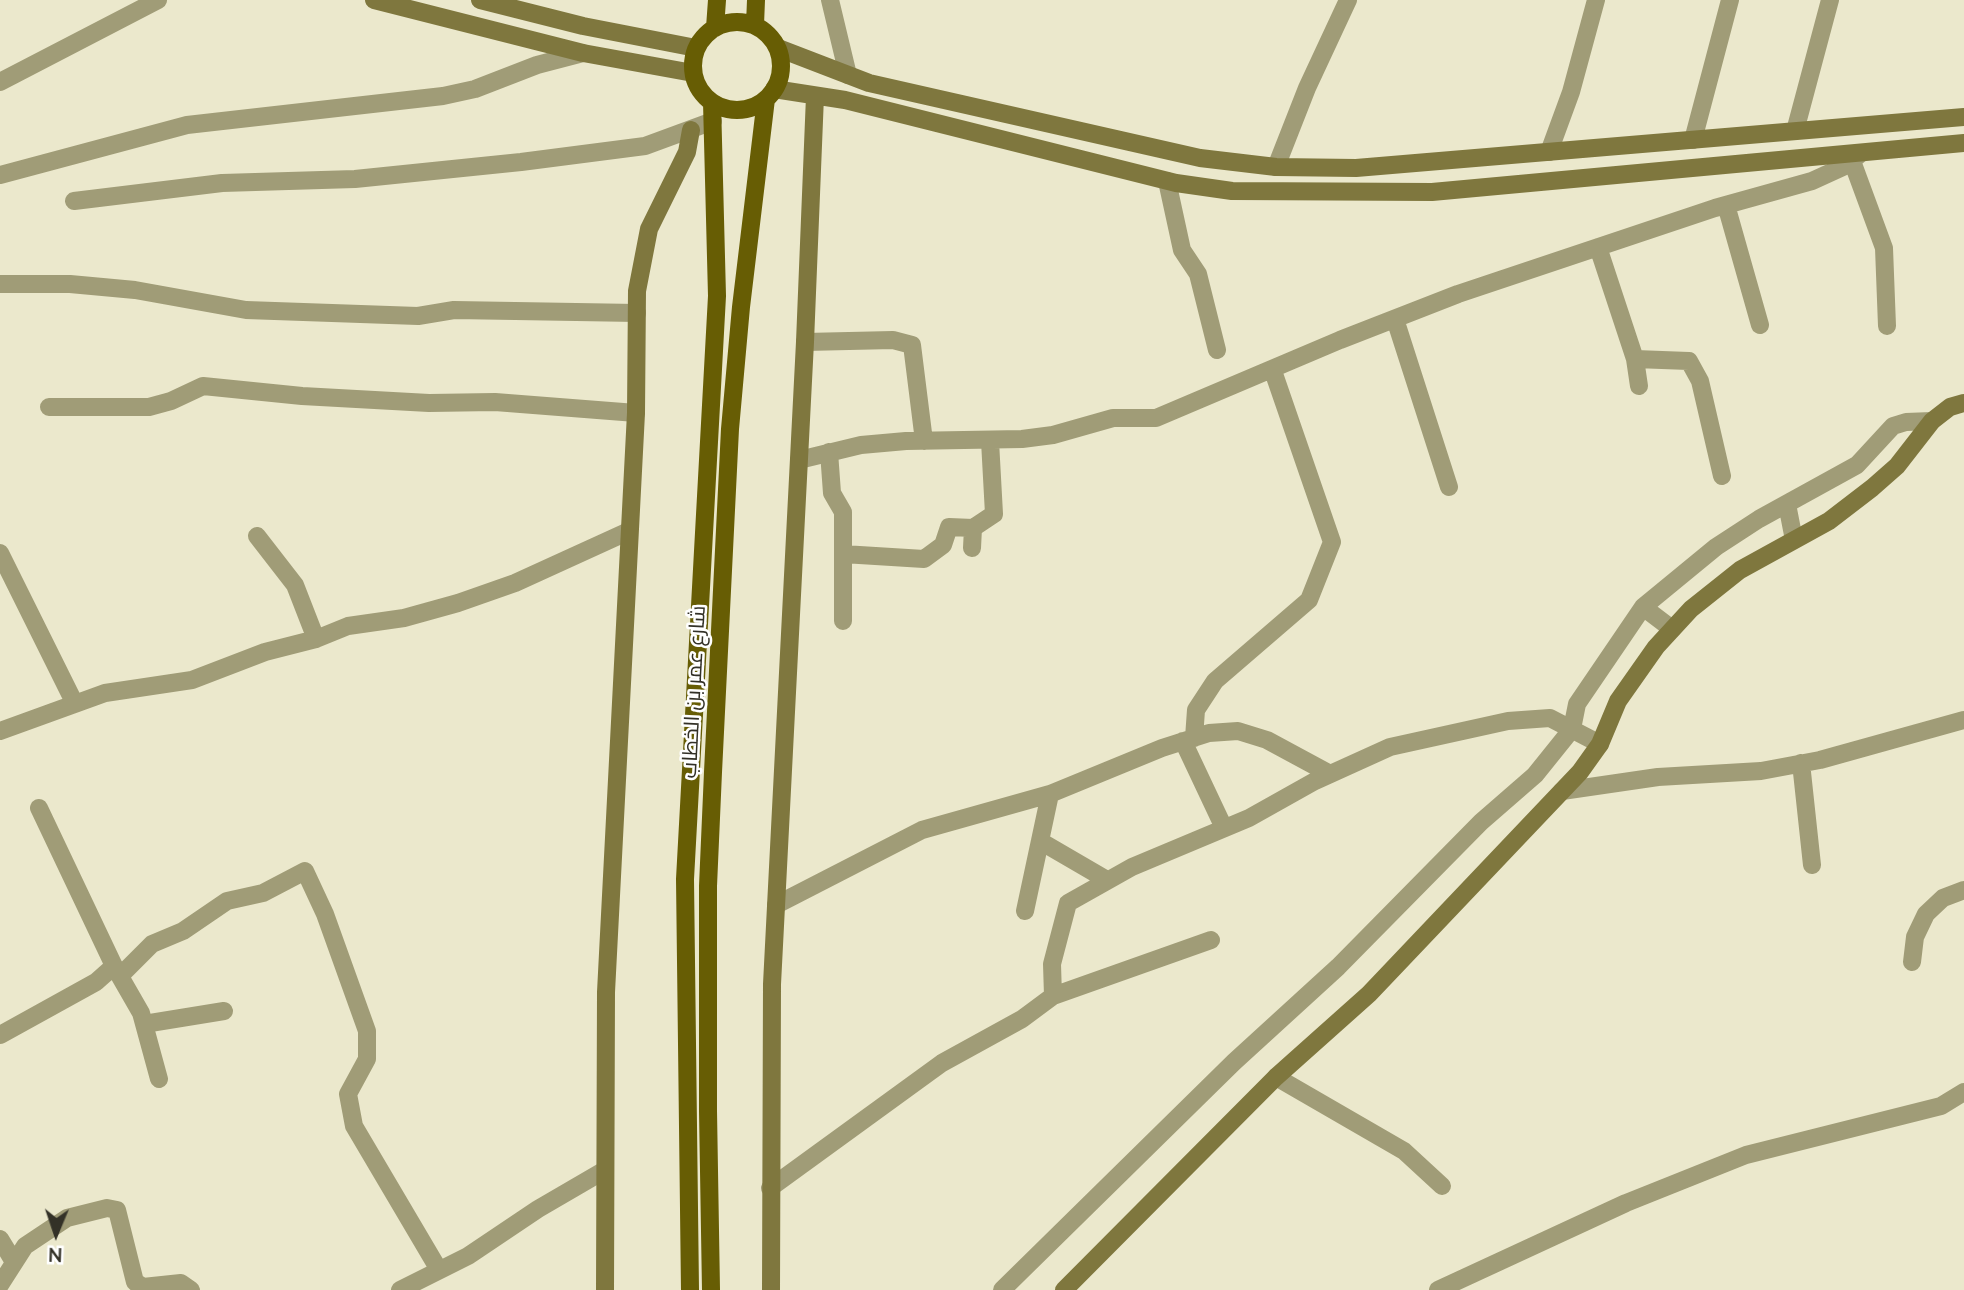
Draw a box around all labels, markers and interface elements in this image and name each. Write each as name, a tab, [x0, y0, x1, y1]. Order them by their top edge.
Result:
street label: شارع عمر بن الخطاب	[677, 605, 711, 779]
north arrow	[21, 1199, 91, 1269]
text: N	[48, 1243, 63, 1267]

